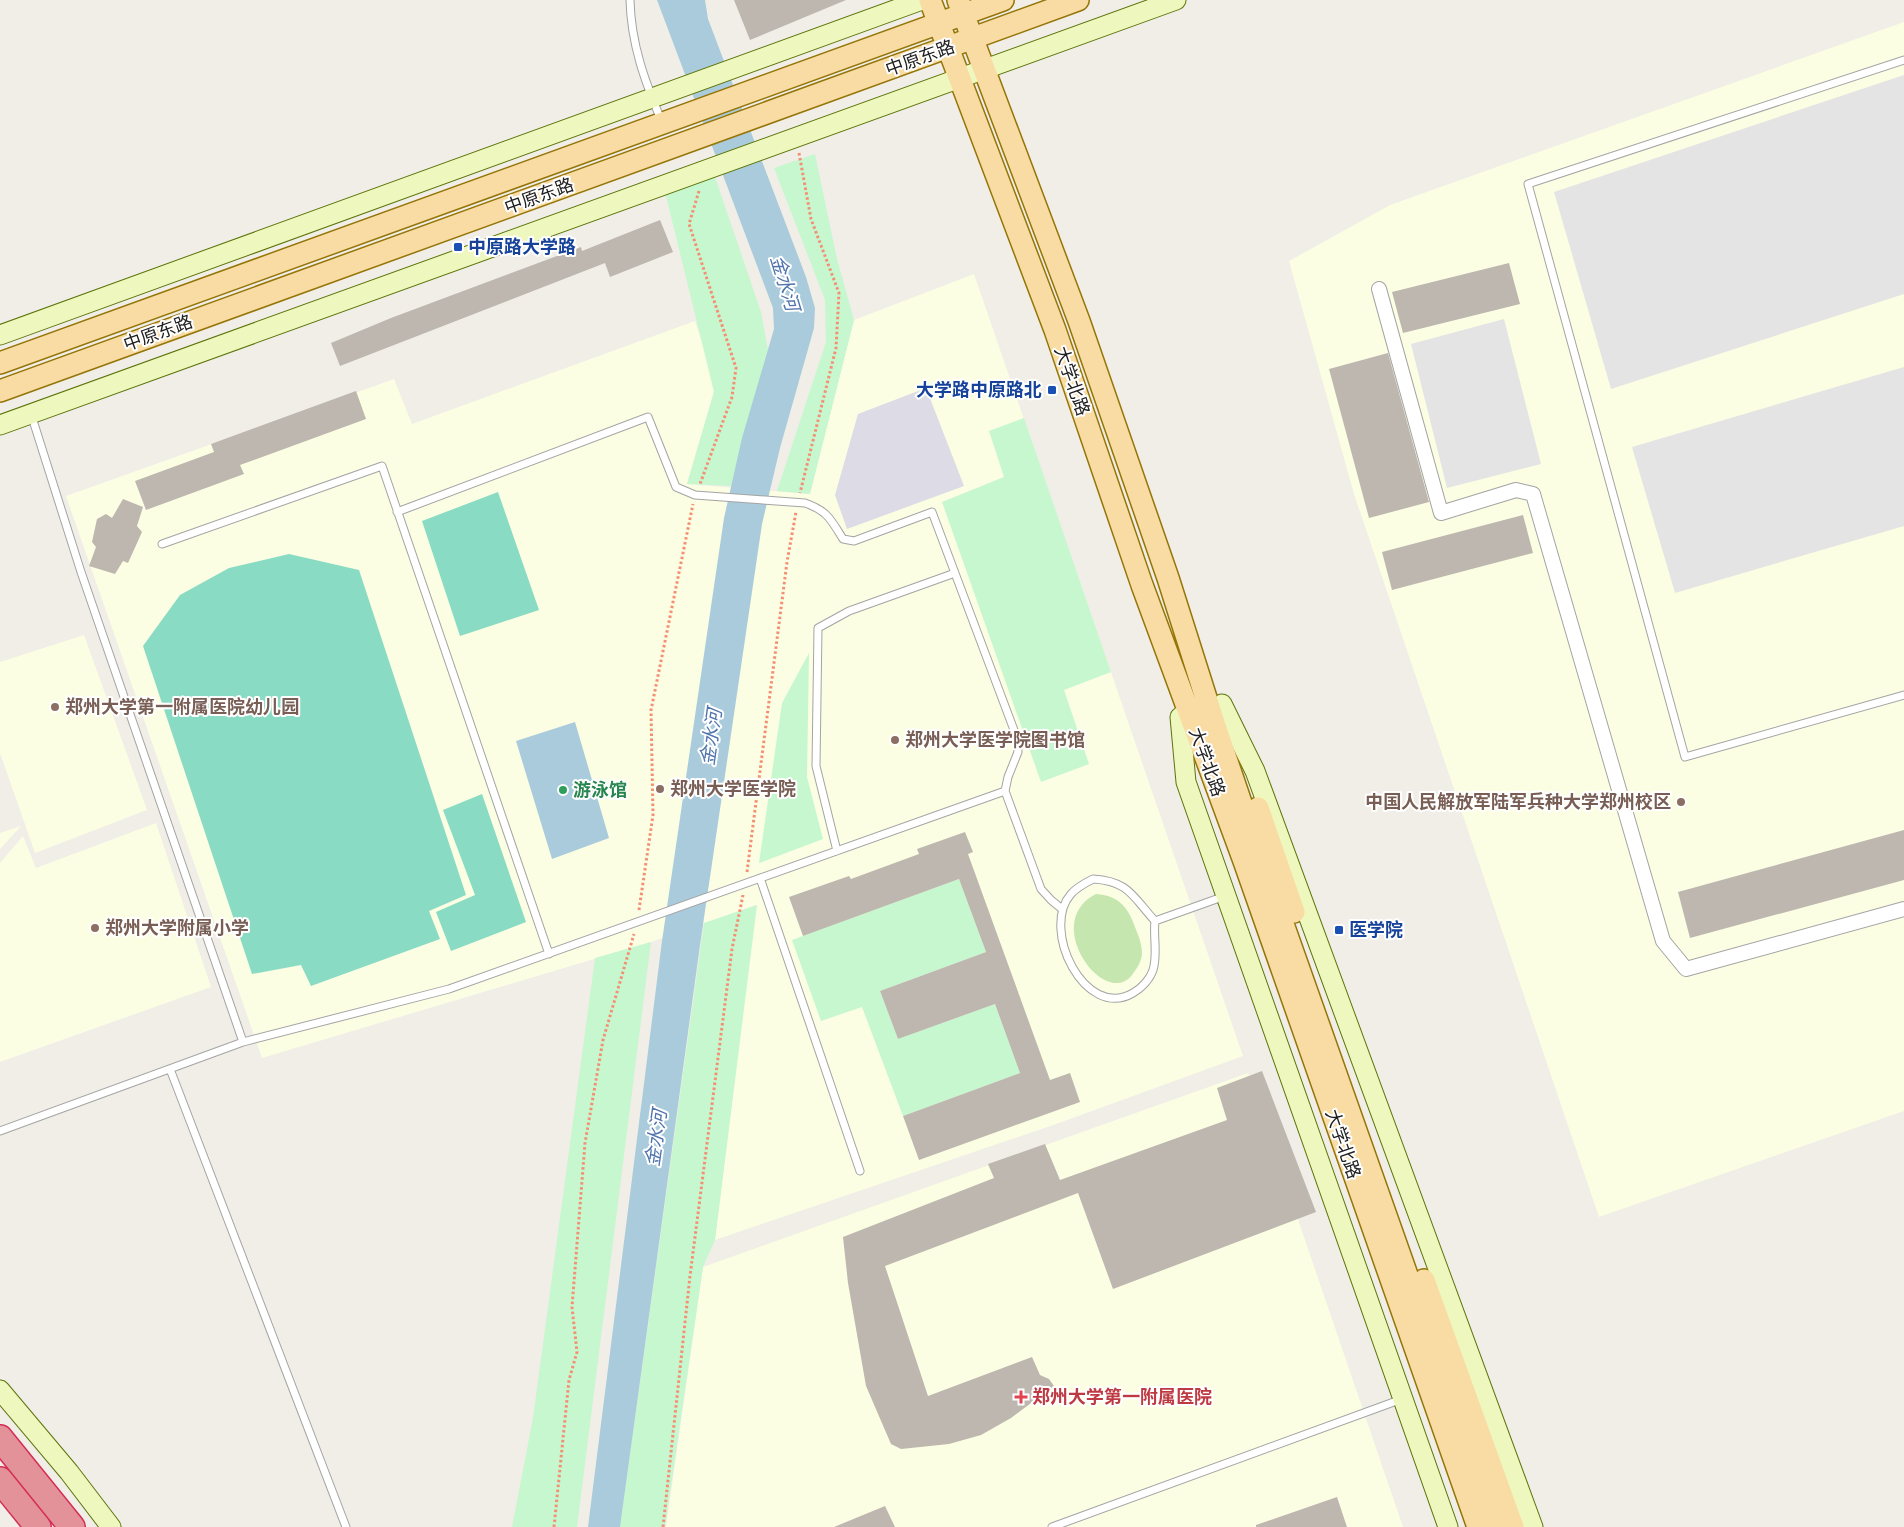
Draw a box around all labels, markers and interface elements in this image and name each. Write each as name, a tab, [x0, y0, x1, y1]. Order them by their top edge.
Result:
street label: 中原东路	[882, 35, 958, 81]
street label: 中原东路	[501, 173, 577, 219]
place label: 中原路大学路	[468, 236, 576, 258]
marker: 中原路大学路	[452, 241, 464, 253]
water label: 金水河	[766, 252, 805, 317]
street label: 中原东路	[120, 310, 196, 356]
street label: 大学北路	[1050, 343, 1094, 419]
place label: 大学路中原路北	[916, 379, 1042, 401]
marker: 大学路中原路北	[1046, 384, 1058, 396]
place label: 郑州大学第一附属医院幼儿园	[65, 696, 299, 718]
marker: 郑州大学第一附属医院幼儿园	[49, 701, 61, 713]
water label: 金水河	[696, 703, 727, 767]
street label: 大学北路	[1184, 724, 1230, 800]
place label: 郑州大学医学院图书馆	[905, 729, 1085, 751]
marker: 郑州大学医学院图书馆	[889, 734, 901, 746]
place label: 郑州大学医学院	[670, 778, 796, 800]
place label: 游泳馆	[573, 779, 627, 801]
marker: 郑州大学医学院	[654, 783, 666, 795]
marker: 游泳馆	[557, 784, 569, 796]
place label: 中国人民解放军陆军兵种大学郑州校区	[1365, 791, 1671, 813]
marker: 中国人民解放军陆军兵种大学郑州校区	[1675, 796, 1687, 808]
place label: 郑州大学附属小学	[105, 917, 249, 939]
place label: 医学院	[1349, 919, 1403, 941]
marker: 郑州大学附属小学	[89, 922, 101, 934]
marker: 医学院	[1333, 924, 1345, 936]
water label: 金水河	[641, 1104, 672, 1168]
street label: 大学北路	[1321, 1106, 1365, 1182]
place label: 郑州大学第一附属医院	[1032, 1386, 1212, 1408]
marker: 郑州大学第一附属医院	[1014, 1390, 1028, 1404]

